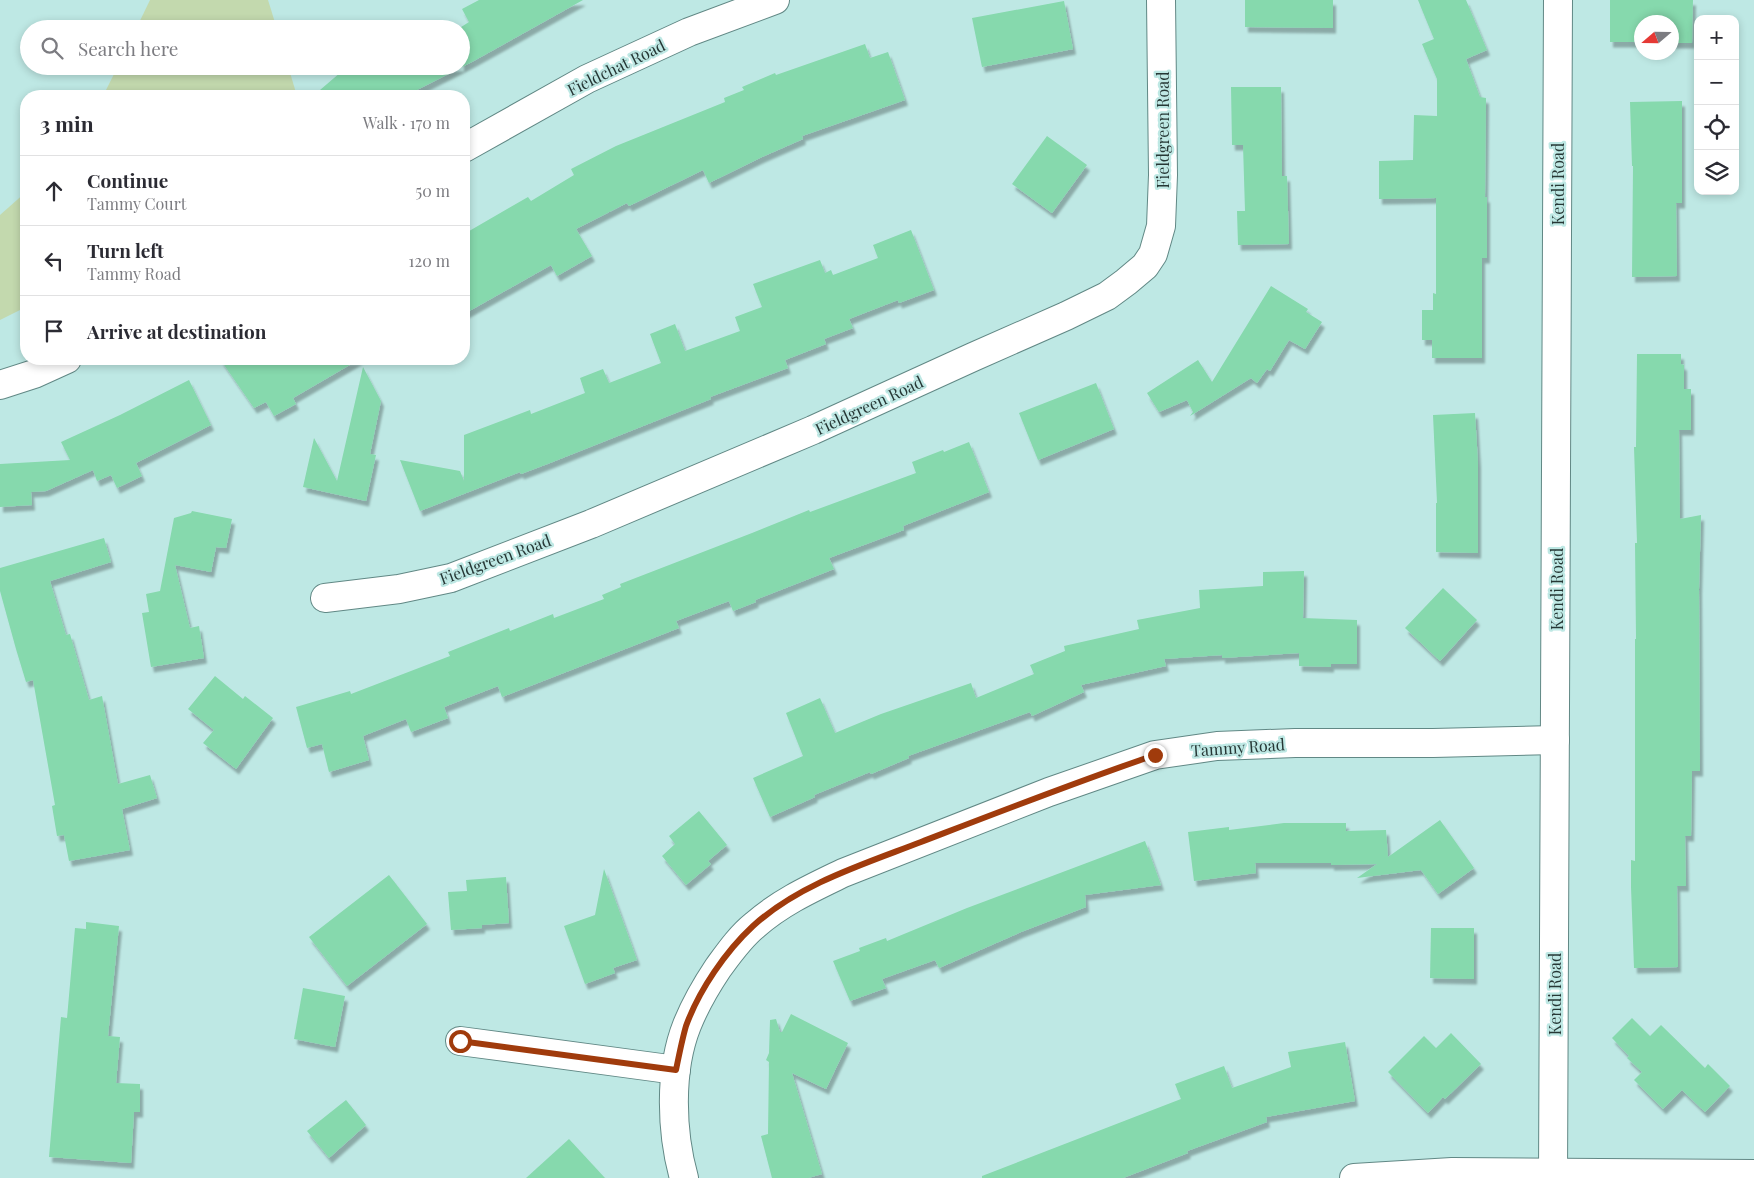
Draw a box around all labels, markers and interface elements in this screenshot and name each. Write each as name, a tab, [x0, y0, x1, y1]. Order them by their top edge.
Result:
north arrow	[1634, 15, 1679, 60]
map controls	[1694, 15, 1739, 195]
button: +	[1694, 15, 1739, 60]
search box	[20, 20, 470, 75]
icon: search	[38, 34, 66, 62]
street label: Fieldchat Road	[564, 34, 668, 100]
text: Search here	[78, 35, 178, 61]
button: −	[1694, 60, 1739, 105]
street label: Fieldgreen Road	[1152, 72, 1173, 188]
button: locate	[1694, 105, 1739, 150]
text: 3 min	[40, 109, 94, 137]
text: Walk · 170 m	[363, 112, 450, 133]
street label: Kendi Road	[1547, 143, 1568, 225]
button: layers	[1694, 150, 1739, 195]
text: Continue	[87, 167, 168, 193]
icon: ahead	[40, 177, 68, 205]
text: 50 m	[416, 180, 450, 201]
text: Tammy Court	[87, 193, 186, 214]
text: Turn left	[87, 237, 164, 263]
icon: left	[40, 247, 68, 275]
text: 120 m	[409, 250, 450, 271]
text: Tammy Road	[87, 263, 181, 284]
icon: arrive	[40, 317, 68, 345]
text: Arrive at destination	[87, 318, 267, 344]
street label: Fieldgreen Road	[812, 371, 926, 439]
street label: Fieldgreen Road	[436, 529, 554, 589]
street label: Kendi Road	[1546, 548, 1567, 630]
street label: Tammy Road	[1190, 733, 1286, 761]
route end	[1144, 744, 1167, 767]
street label: Kendi Road	[1544, 953, 1565, 1035]
route start	[449, 1030, 472, 1053]

